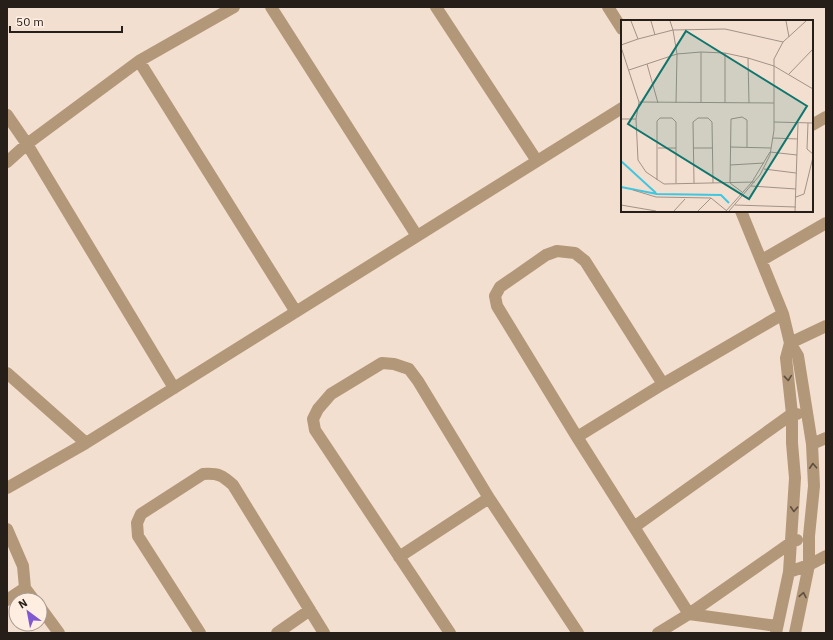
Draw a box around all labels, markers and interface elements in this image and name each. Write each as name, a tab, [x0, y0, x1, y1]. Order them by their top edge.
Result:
scale bar	[10, 8, 122, 34]
text: 50 m	[16, 14, 44, 29]
inset map	[621, 20, 813, 212]
one-way arrow	[783, 375, 792, 382]
one-way arrow	[808, 463, 817, 469]
one-way arrow	[789, 506, 798, 512]
north arrow	[8, 592, 48, 632]
one-way arrow	[798, 592, 806, 598]
text: N	[16, 595, 30, 612]

